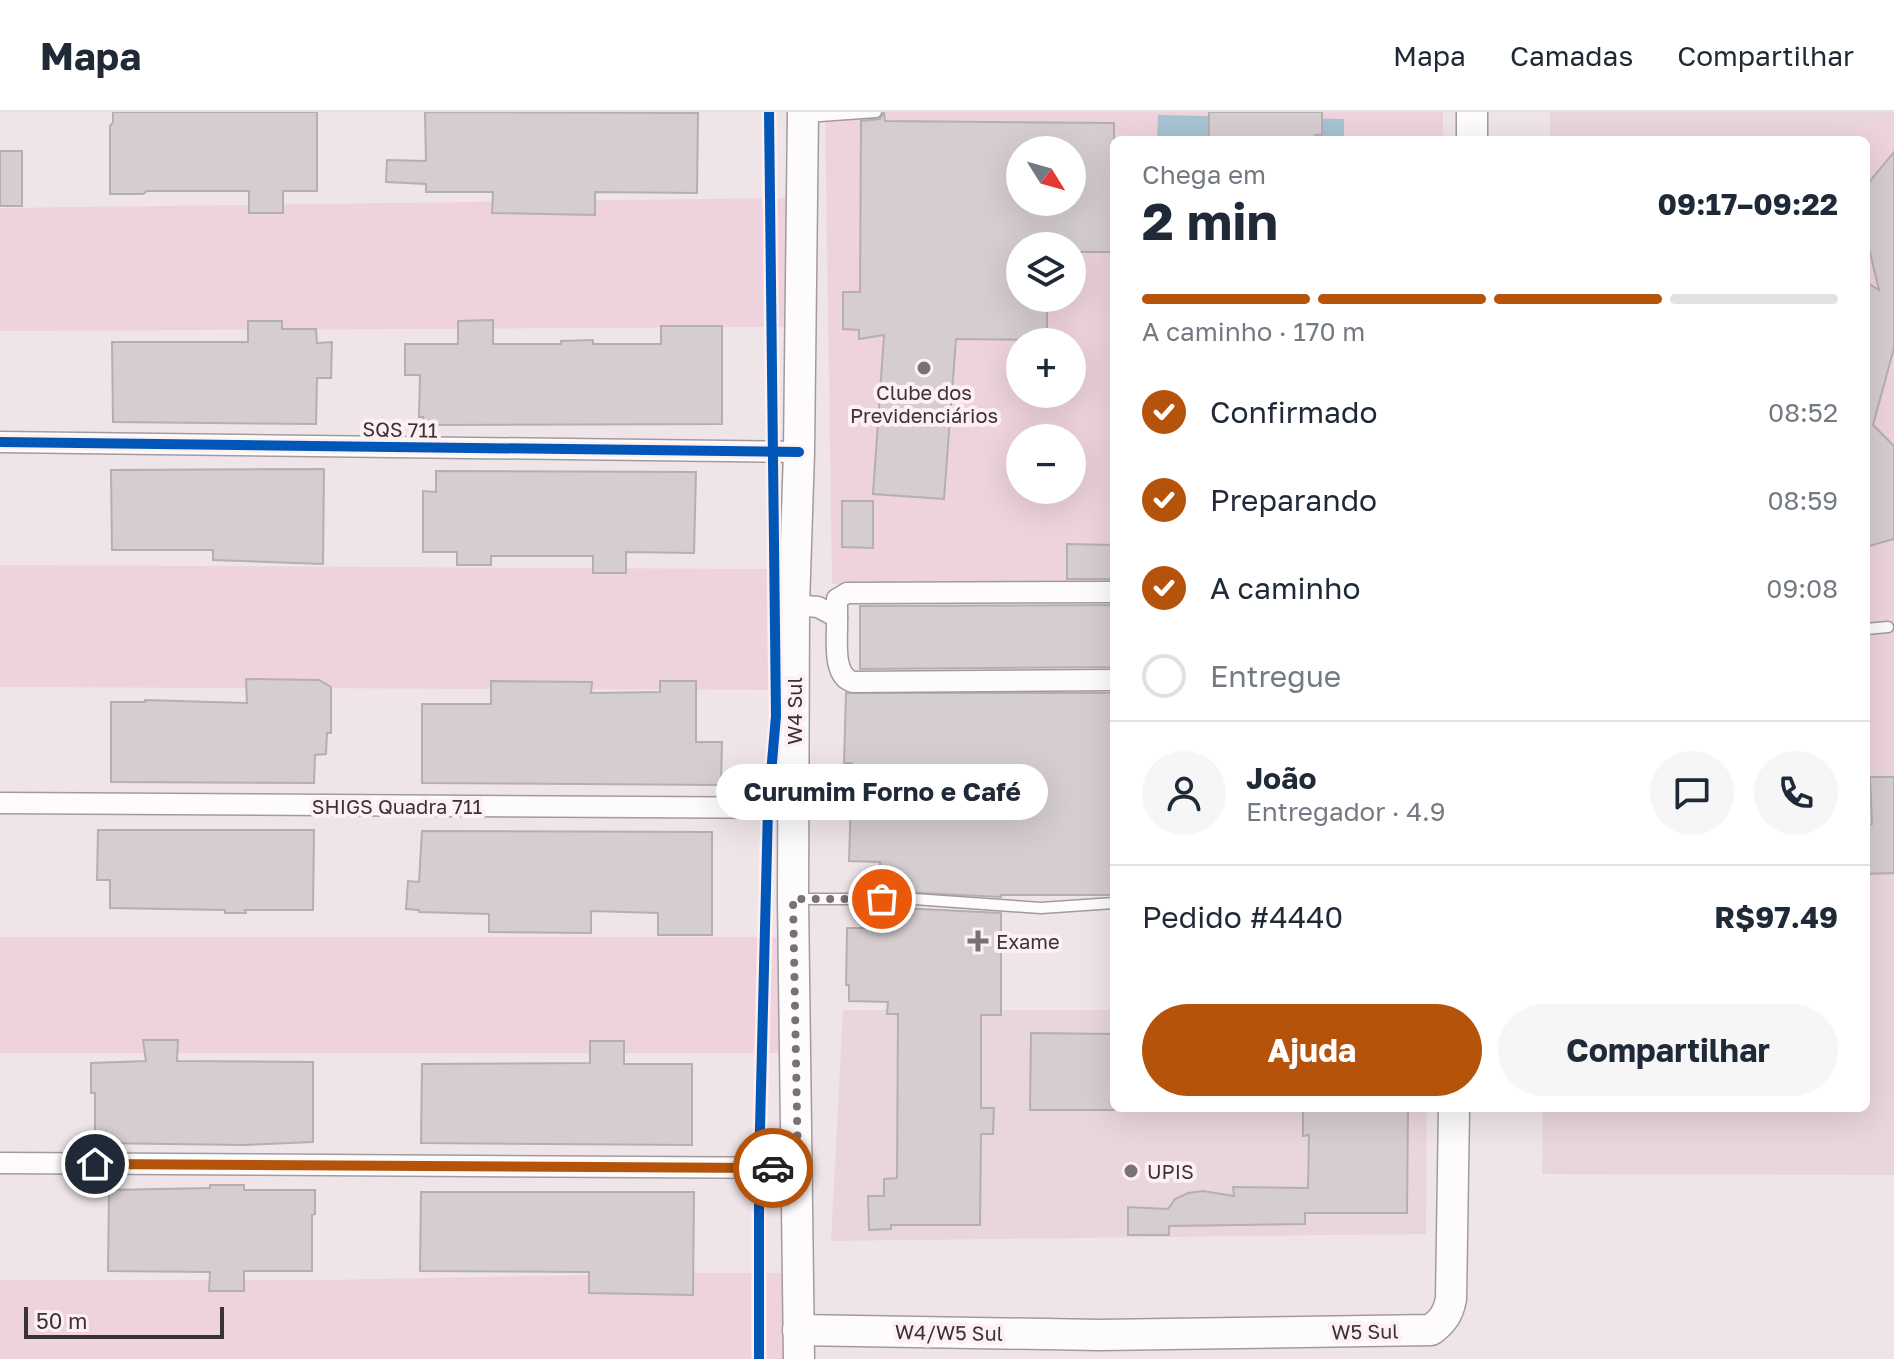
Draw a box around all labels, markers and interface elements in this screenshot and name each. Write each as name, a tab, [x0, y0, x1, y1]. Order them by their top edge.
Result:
text: Mapa	[40, 33, 141, 78]
text: Mapa	[1393, 39, 1466, 72]
text: Camadas	[1510, 39, 1633, 72]
text: Compartilhar	[1677, 39, 1854, 72]
north arrow	[1006, 136, 1086, 216]
map controls	[1006, 136, 1086, 504]
text: Chega em	[1142, 159, 1266, 190]
text: 09:17–09:22	[1657, 186, 1838, 222]
text: 2 min	[1142, 189, 1278, 251]
button: layers	[1006, 232, 1086, 312]
text: A caminho · 170 m	[1142, 316, 1365, 347]
button: +	[1006, 328, 1086, 408]
marker: Clube dos Previdenciários	[915, 359, 933, 377]
place label: Clube dos Previdenciários	[850, 380, 998, 427]
icon: check	[1142, 390, 1186, 434]
text: Confirmado	[1210, 394, 1378, 430]
text: 08:52	[1768, 397, 1838, 428]
street label: SQS 711	[362, 416, 438, 442]
button: −	[1006, 424, 1086, 504]
icon: check	[1142, 478, 1186, 522]
text: Preparando	[1210, 482, 1377, 518]
text: 08:59	[1767, 485, 1838, 516]
icon: check	[1142, 566, 1186, 610]
text: A caminho	[1210, 570, 1360, 606]
text: 09:08	[1766, 573, 1838, 604]
text: Entregue	[1210, 658, 1341, 694]
street label: W4 Sul	[782, 677, 806, 745]
button: person	[1142, 751, 1226, 835]
button: chat	[1650, 751, 1734, 835]
button: phone	[1754, 751, 1838, 835]
text: João	[1246, 760, 1317, 796]
callout: Curumim Forno e Café	[716, 763, 1048, 819]
text: Curumim Forno e Café	[743, 776, 1021, 807]
street label: SHIGS Quadra 711	[312, 794, 483, 818]
text: Entregador · 4.9	[1246, 796, 1446, 827]
pin	[848, 865, 916, 933]
icon: bag	[860, 877, 904, 921]
text: Pedido #4440	[1142, 899, 1343, 935]
text: R$97.49	[1714, 899, 1838, 935]
place label: Exame	[996, 929, 1060, 953]
marker: Exame	[967, 930, 989, 952]
button: Ajuda	[1142, 1004, 1482, 1096]
button: Compartilhar	[1498, 1004, 1838, 1096]
courier	[733, 1128, 813, 1208]
pin	[61, 1130, 129, 1198]
icon: home	[73, 1142, 117, 1186]
icon: car	[751, 1146, 795, 1190]
place label: UPIS	[1147, 1159, 1194, 1183]
marker: UPIS	[1122, 1162, 1140, 1180]
scale bar	[24, 1303, 224, 1339]
text: 50 m	[36, 1307, 87, 1334]
street label: W5 Sul	[1331, 1318, 1399, 1344]
street label: W4/W5 Sul	[895, 1319, 1003, 1345]

